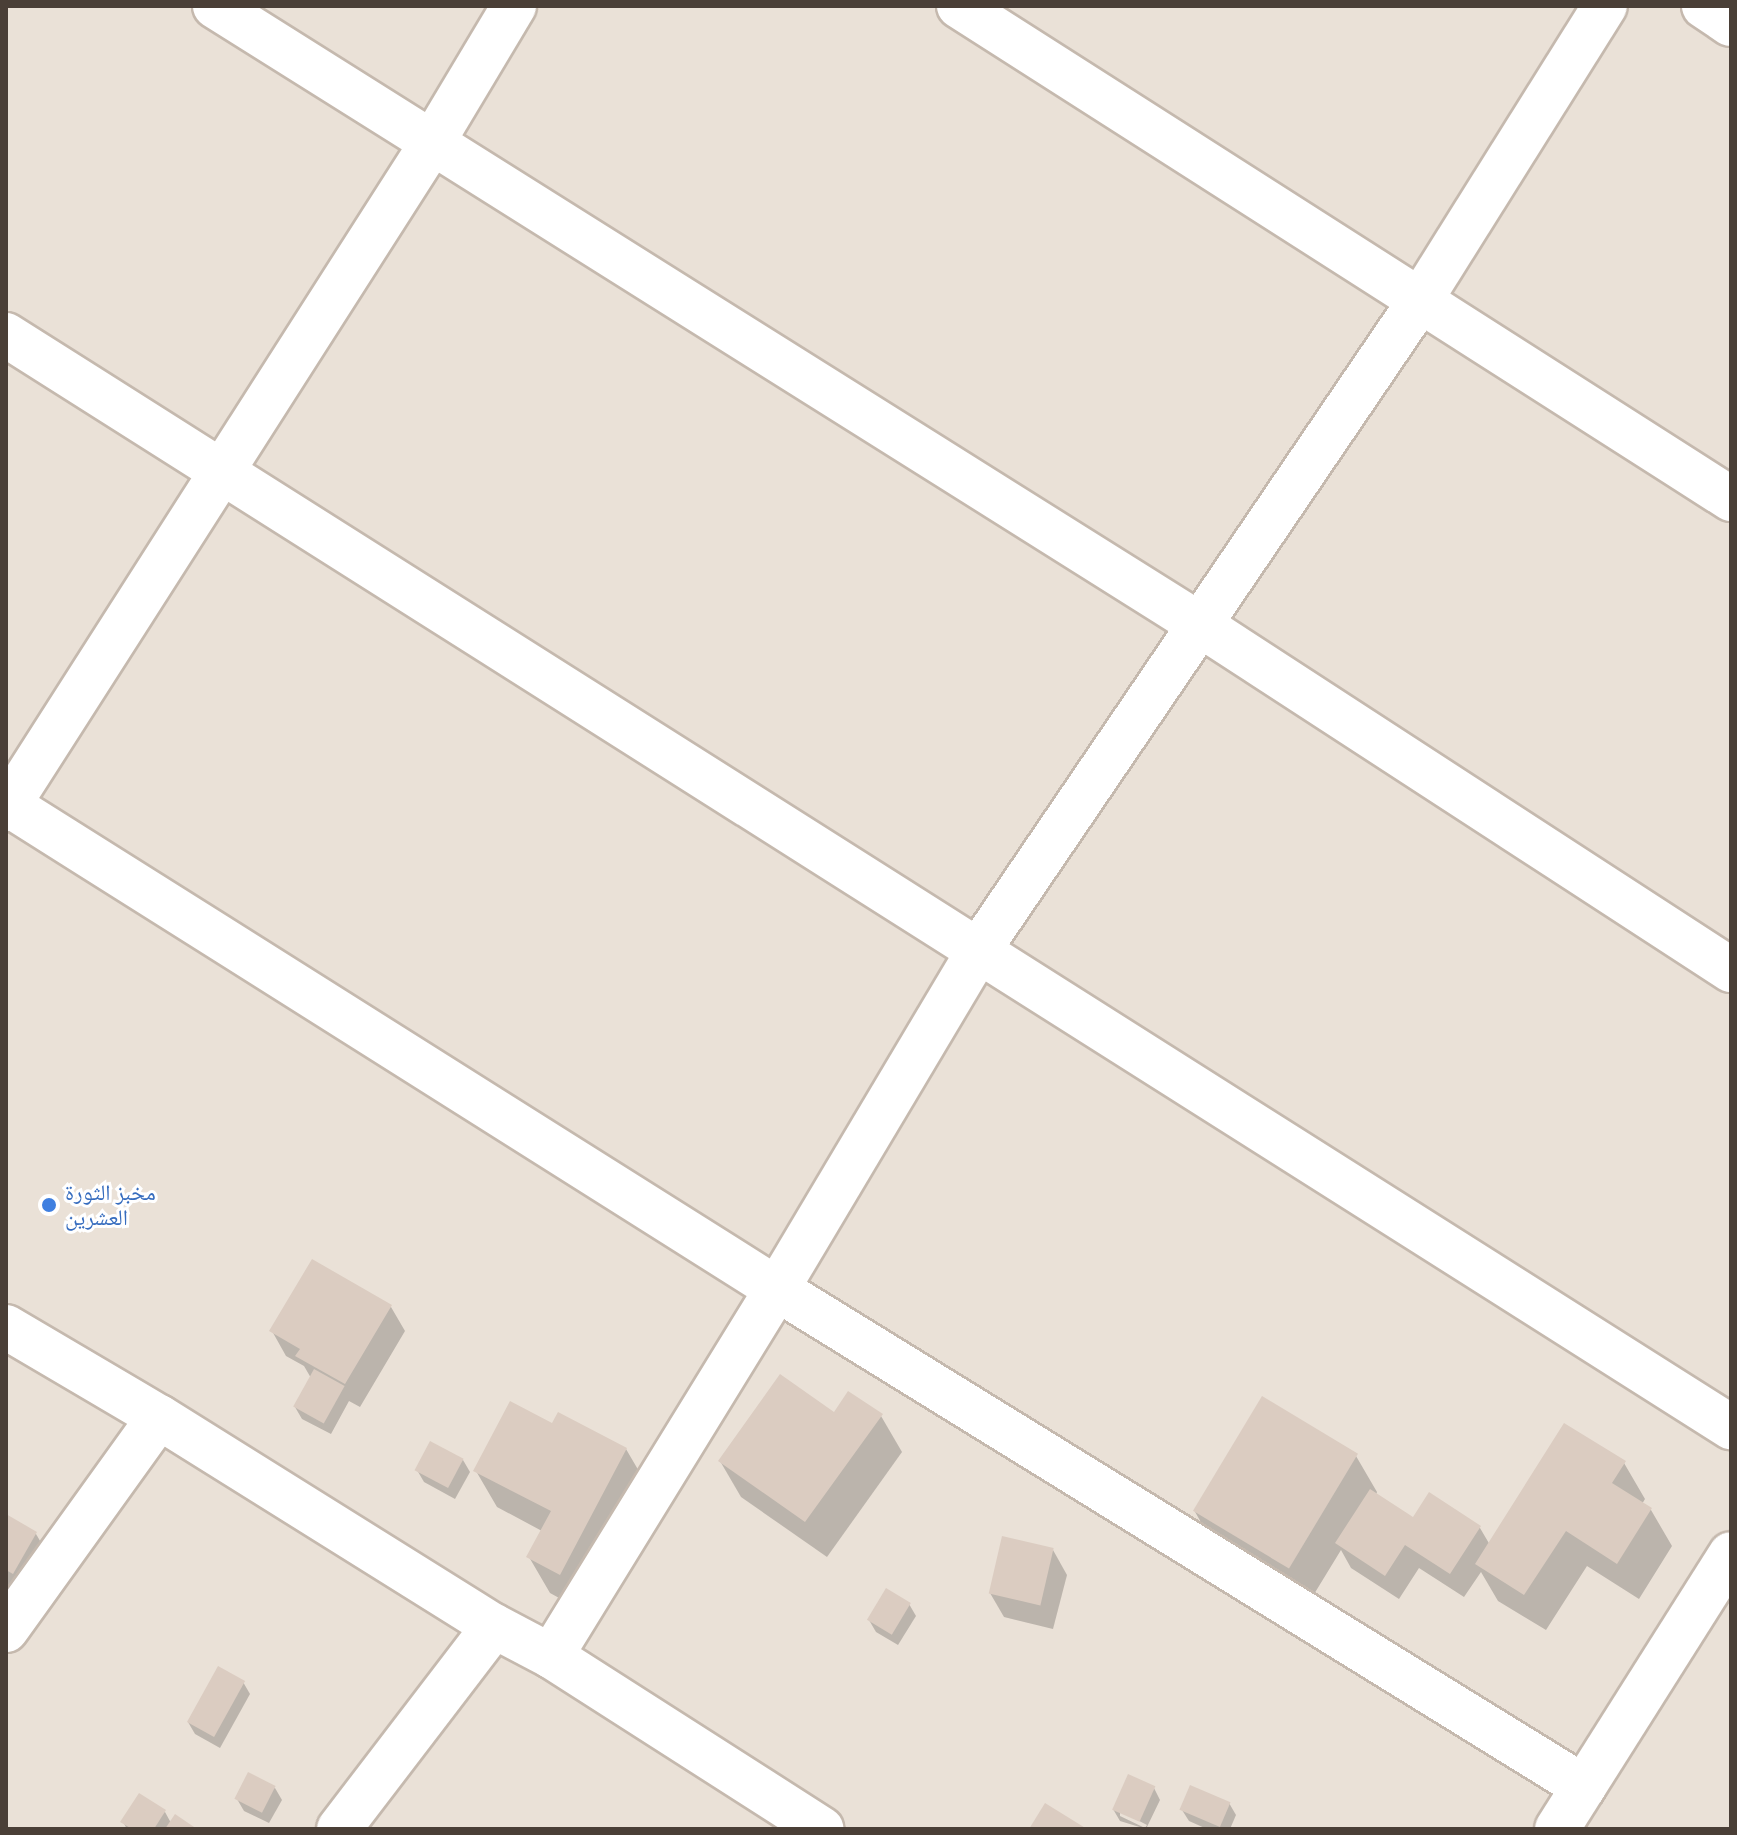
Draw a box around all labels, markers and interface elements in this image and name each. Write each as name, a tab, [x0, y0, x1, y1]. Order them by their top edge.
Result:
place label: مخبز الثورة العشرين	[65, 1179, 156, 1230]
marker: مخبز الثورة العشرين	[40, 1196, 58, 1214]

